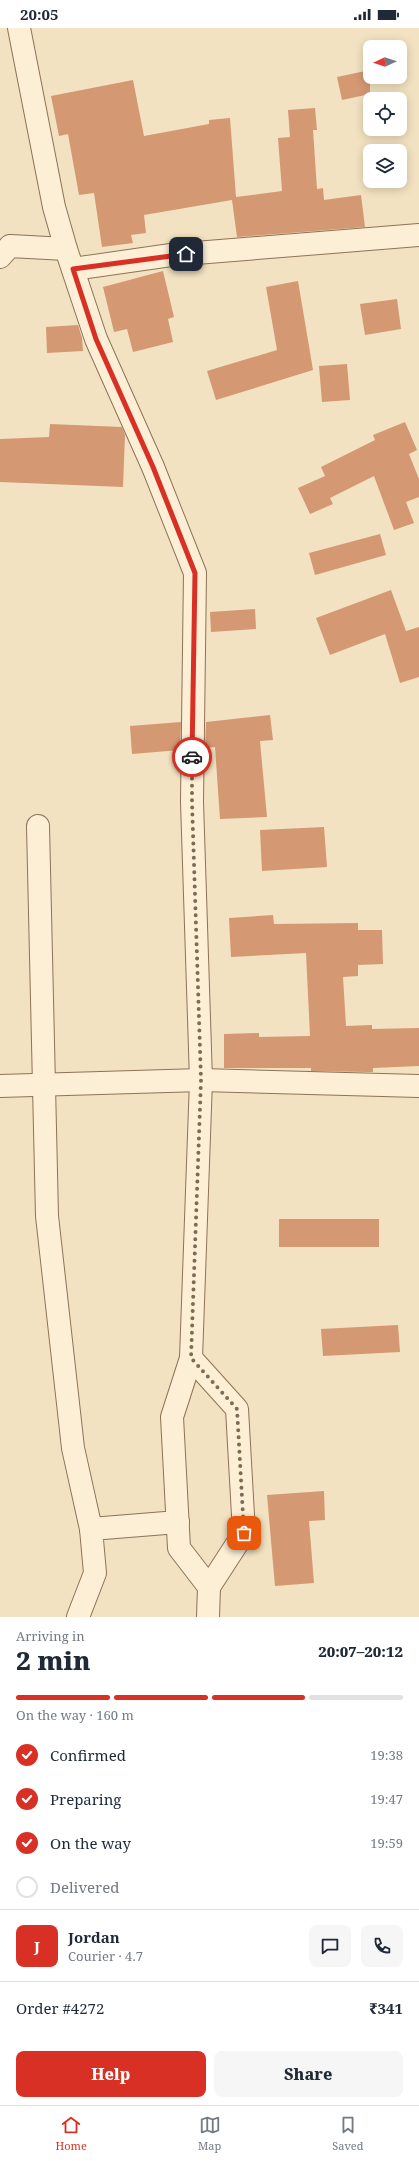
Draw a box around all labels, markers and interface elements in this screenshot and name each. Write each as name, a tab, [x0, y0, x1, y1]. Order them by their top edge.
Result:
text: 20:05	[20, 4, 58, 24]
north arrow	[363, 40, 407, 84]
map controls	[363, 40, 407, 188]
button: locate	[363, 92, 407, 136]
button: layers	[363, 144, 407, 188]
pin	[169, 237, 203, 271]
icon: home	[175, 243, 197, 265]
courier	[172, 737, 212, 777]
icon: car	[181, 746, 203, 768]
pin	[227, 1516, 261, 1550]
icon: bag	[233, 1522, 255, 1544]
text: Arriving in	[16, 1627, 85, 1645]
text: 20:07–20:12	[318, 1641, 403, 1661]
text: 2 min	[16, 1642, 91, 1678]
text: On the way · 160 m	[16, 1706, 134, 1724]
icon: check	[16, 1744, 38, 1766]
text: Confirmed	[50, 1745, 126, 1765]
text: 19:38	[370, 1746, 403, 1764]
icon: check	[16, 1788, 38, 1810]
text: Preparing	[50, 1789, 121, 1809]
text: 19:47	[370, 1790, 403, 1808]
icon: check	[16, 1832, 38, 1854]
text: On the way	[50, 1833, 131, 1853]
text: 19:59	[370, 1834, 403, 1852]
text: Delivered	[50, 1877, 119, 1897]
button: chat	[309, 1925, 351, 1967]
button: phone	[361, 1925, 403, 1967]
text: Jordan	[68, 1927, 120, 1947]
text: J	[34, 1936, 40, 1956]
text: Courier · 4.7	[68, 1947, 143, 1965]
text: Order #4272	[16, 1998, 104, 2018]
text: ₹341	[369, 1998, 403, 2018]
button: Help	[16, 2051, 206, 2097]
button: Share	[214, 2051, 403, 2097]
tab: Home	[56, 2114, 87, 2153]
tab: Map	[198, 2114, 221, 2153]
tab: Saved	[332, 2114, 363, 2153]

